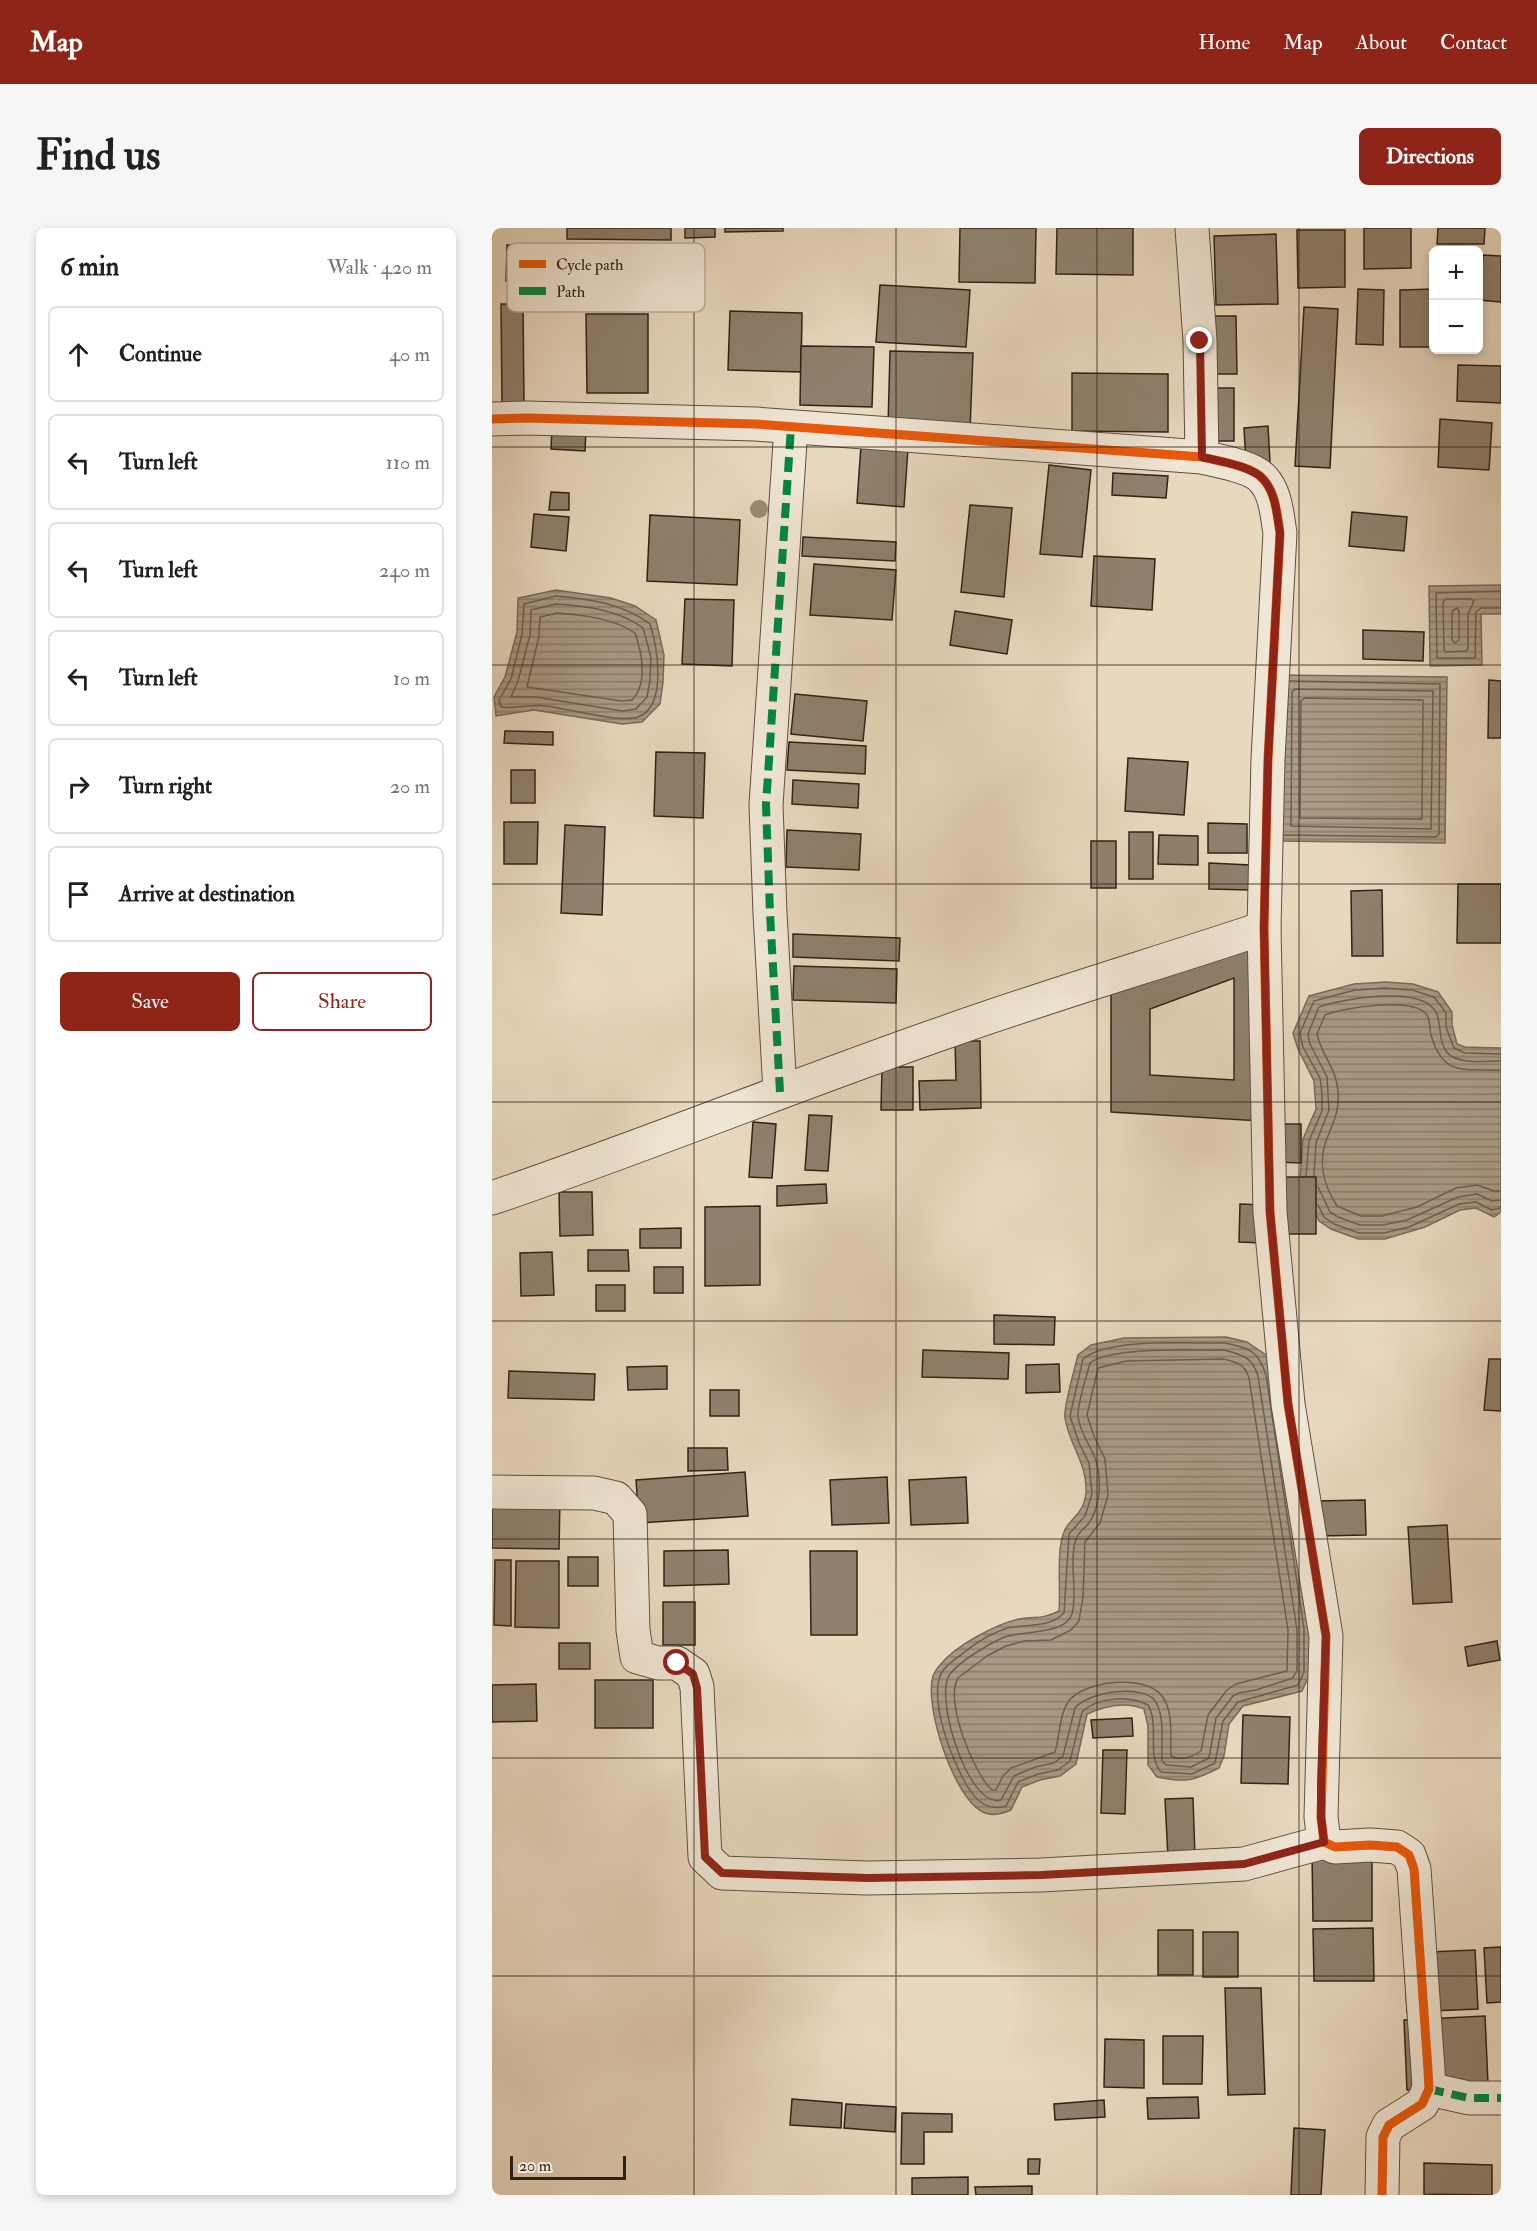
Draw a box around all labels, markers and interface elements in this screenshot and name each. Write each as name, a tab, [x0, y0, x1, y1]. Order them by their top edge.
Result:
text: Map	[30, 25, 83, 60]
text: Home	[1198, 29, 1250, 56]
text: Map	[1283, 29, 1323, 56]
text: About	[1356, 29, 1407, 56]
text: Contact	[1440, 29, 1507, 56]
button: Directions	[1359, 128, 1501, 185]
text: Find us	[36, 130, 160, 182]
legend	[507, 243, 705, 312]
map controls	[1429, 246, 1483, 354]
button: +	[1429, 246, 1483, 300]
text: 6 min	[60, 251, 119, 283]
text: Walk · 420 m	[327, 255, 432, 280]
text: Cycle path	[556, 255, 624, 276]
text: Path	[556, 282, 586, 302]
button: −	[1429, 300, 1483, 354]
route end	[1186, 327, 1212, 353]
icon: ahead	[62, 338, 95, 371]
text: Continue	[119, 340, 202, 368]
text: 40 m	[389, 342, 430, 367]
icon: left	[62, 446, 95, 479]
text: Turn left	[119, 448, 198, 476]
text: 110 m	[386, 450, 430, 475]
icon: left	[62, 554, 95, 587]
text: Turn left	[119, 556, 198, 584]
text: 240 m	[379, 558, 430, 583]
icon: left	[62, 662, 95, 695]
text: Turn left	[119, 664, 198, 692]
text: 10 m	[393, 666, 430, 691]
icon: right	[62, 770, 95, 803]
text: Turn right	[119, 772, 212, 800]
text: 20 m	[390, 774, 430, 799]
icon: arrive	[62, 878, 95, 911]
text: Arrive at destination	[119, 880, 295, 908]
button: Save	[60, 972, 240, 1031]
button: Share	[252, 972, 432, 1031]
route start	[663, 1649, 689, 1675]
scale bar	[510, 2153, 626, 2180]
text: 20 m	[519, 2156, 551, 2176]

